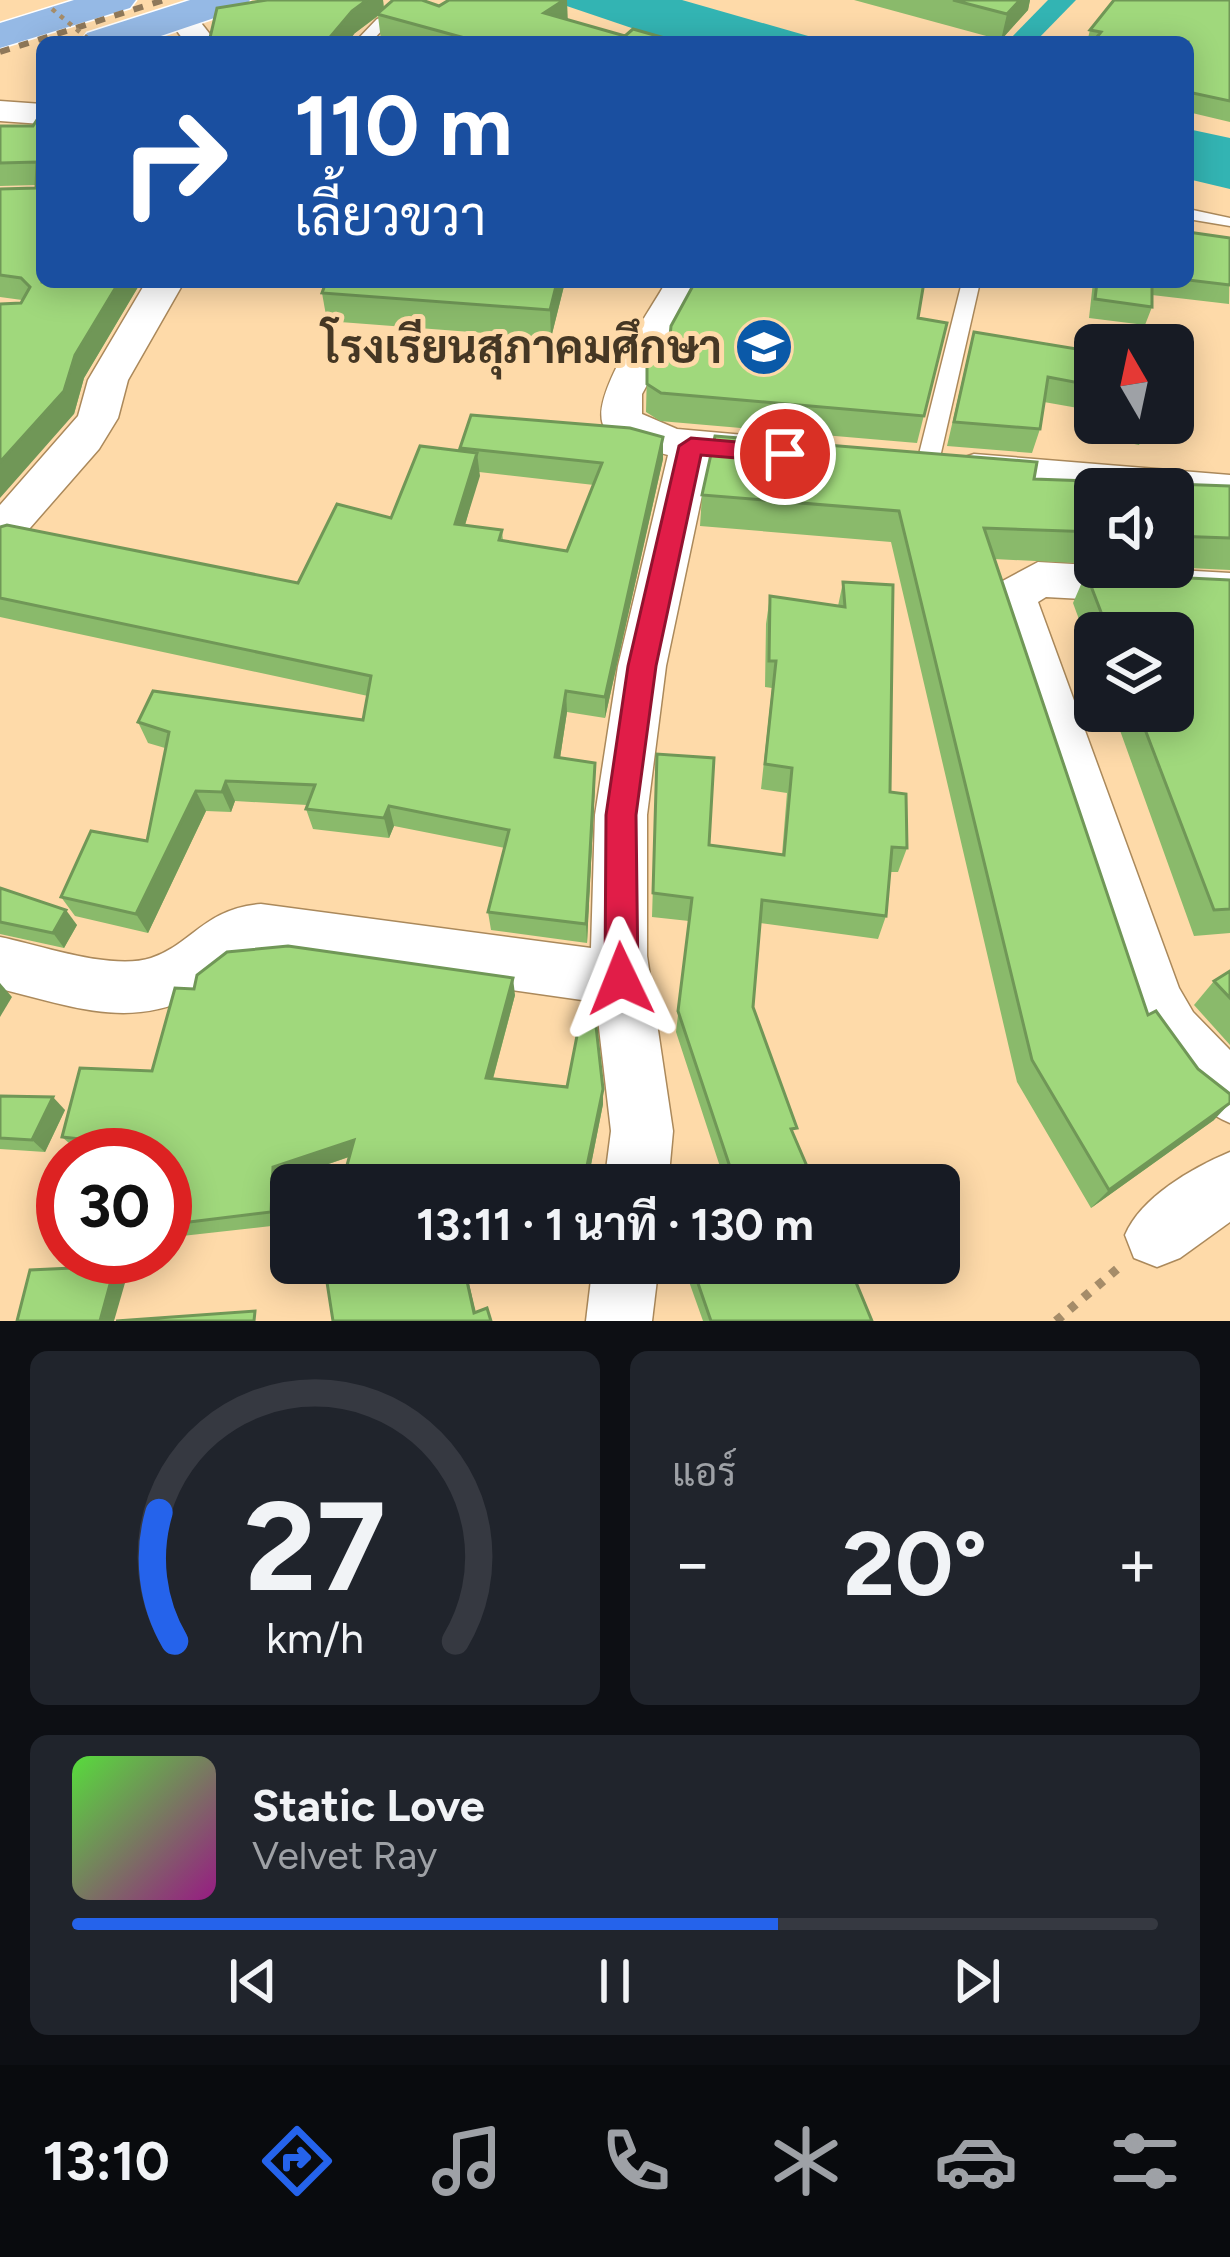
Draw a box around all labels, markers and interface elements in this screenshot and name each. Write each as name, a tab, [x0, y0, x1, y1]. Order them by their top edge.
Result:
text: 110 m	[294, 75, 513, 176]
icon: right	[96, 84, 252, 240]
text: เลี้ยวขวา	[294, 184, 487, 249]
place label: โรงเรียนสุภาคมศึกษา	[319, 316, 722, 380]
school or university icon: โรงเรียนสุภาคมศึกษา	[733, 316, 795, 378]
north arrow	[1074, 324, 1194, 444]
map controls	[1074, 324, 1194, 732]
pin	[734, 403, 836, 505]
icon: arrive	[752, 421, 818, 487]
button: sound	[1074, 468, 1194, 588]
button: layers	[1074, 612, 1194, 732]
position arrow	[558, 916, 684, 1042]
speed limit sign: 30	[36, 1128, 192, 1284]
text: 13:11 · 1 นาที · 130 m	[416, 1197, 814, 1251]
text: แอร์	[672, 1449, 736, 1496]
text: 27	[244, 1471, 386, 1621]
text: 20°	[843, 1509, 987, 1618]
text: −	[672, 1523, 713, 1603]
text: +	[1117, 1523, 1158, 1603]
text: km/h	[266, 1612, 364, 1664]
text: Static Love	[252, 1778, 485, 1832]
text: Velvet Ray	[252, 1832, 437, 1879]
icon: previous	[220, 1948, 286, 2014]
icon: pause	[582, 1948, 648, 2014]
icon: next	[944, 1948, 1010, 2014]
icon: directions	[255, 2119, 339, 2203]
icon: music	[425, 2119, 509, 2203]
icon: phone	[594, 2119, 678, 2203]
icon: climate	[764, 2119, 848, 2203]
icon: car	[934, 2119, 1018, 2203]
icon: filters	[1103, 2119, 1187, 2203]
text: 13:10	[43, 2129, 170, 2194]

